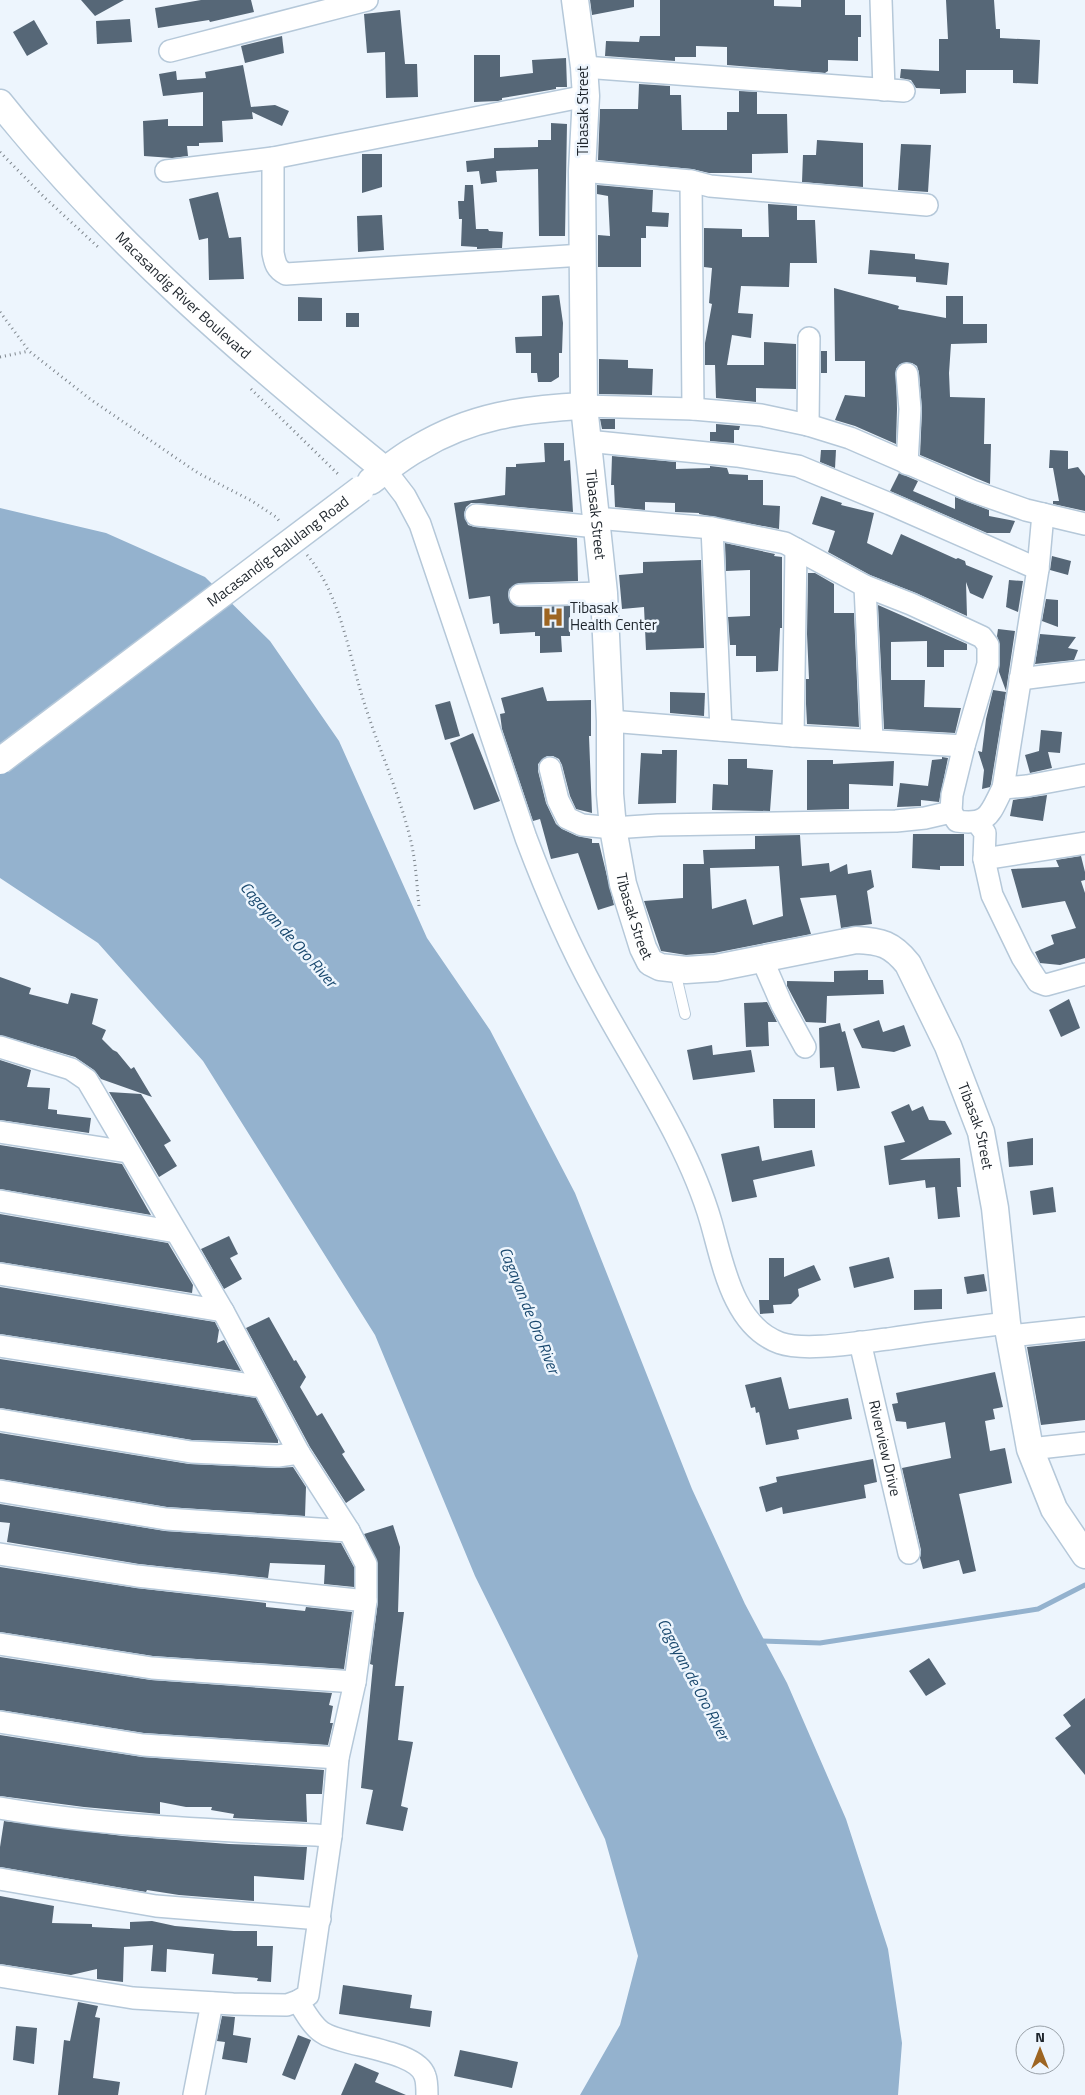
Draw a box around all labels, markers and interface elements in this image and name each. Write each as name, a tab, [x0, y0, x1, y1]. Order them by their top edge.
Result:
street label: Tibasak Street	[571, 65, 594, 156]
street label: Macasandig River Boulevard	[110, 226, 256, 364]
street label: Tibasak Street	[580, 468, 612, 561]
street label: Macasandig-Balulang Road	[202, 490, 354, 612]
place label: Tibasak Health Center	[570, 596, 657, 636]
hospital icon: Tibasak Health Center	[540, 604, 566, 630]
street label: Tibasak Street	[610, 871, 659, 964]
water label: Cagayan de Oro River	[235, 876, 344, 994]
street label: Tibasak Street	[952, 1079, 1000, 1172]
water label: Cagayan de Oro River	[494, 1243, 567, 1379]
street label: Riverview Drive	[863, 1398, 907, 1498]
water label: Cagayan de Oro River	[652, 1614, 737, 1746]
north arrow	[1015, 2025, 1065, 2075]
text: N	[1035, 2026, 1045, 2047]

